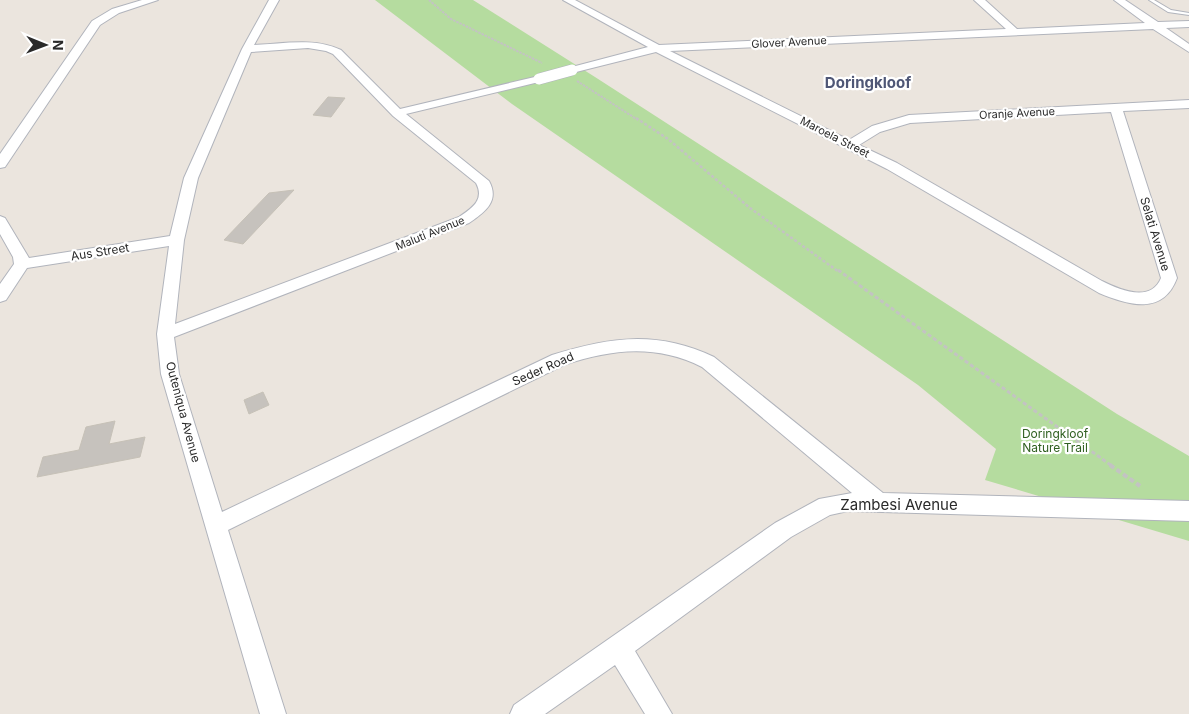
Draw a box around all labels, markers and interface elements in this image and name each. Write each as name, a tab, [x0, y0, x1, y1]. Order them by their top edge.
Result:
north arrow	[20, 20, 70, 70]
street label: Glover Avenue	[751, 33, 827, 51]
text: N	[50, 40, 67, 51]
district label: Doringkloof	[825, 73, 911, 92]
street label: Oranje Avenue	[979, 104, 1055, 122]
street label: Maroela Street	[798, 113, 872, 161]
street label: Selati Avenue	[1137, 195, 1174, 273]
street label: Maluti Avenue	[393, 213, 467, 253]
street label: Aus Street	[70, 239, 130, 264]
street label: Seder Road	[510, 348, 576, 389]
street label: Outeniqua Avenue	[163, 360, 204, 464]
park label: Doringkloof Nature Trail	[1022, 426, 1089, 455]
street label: Zambesi Avenue	[840, 495, 958, 514]

